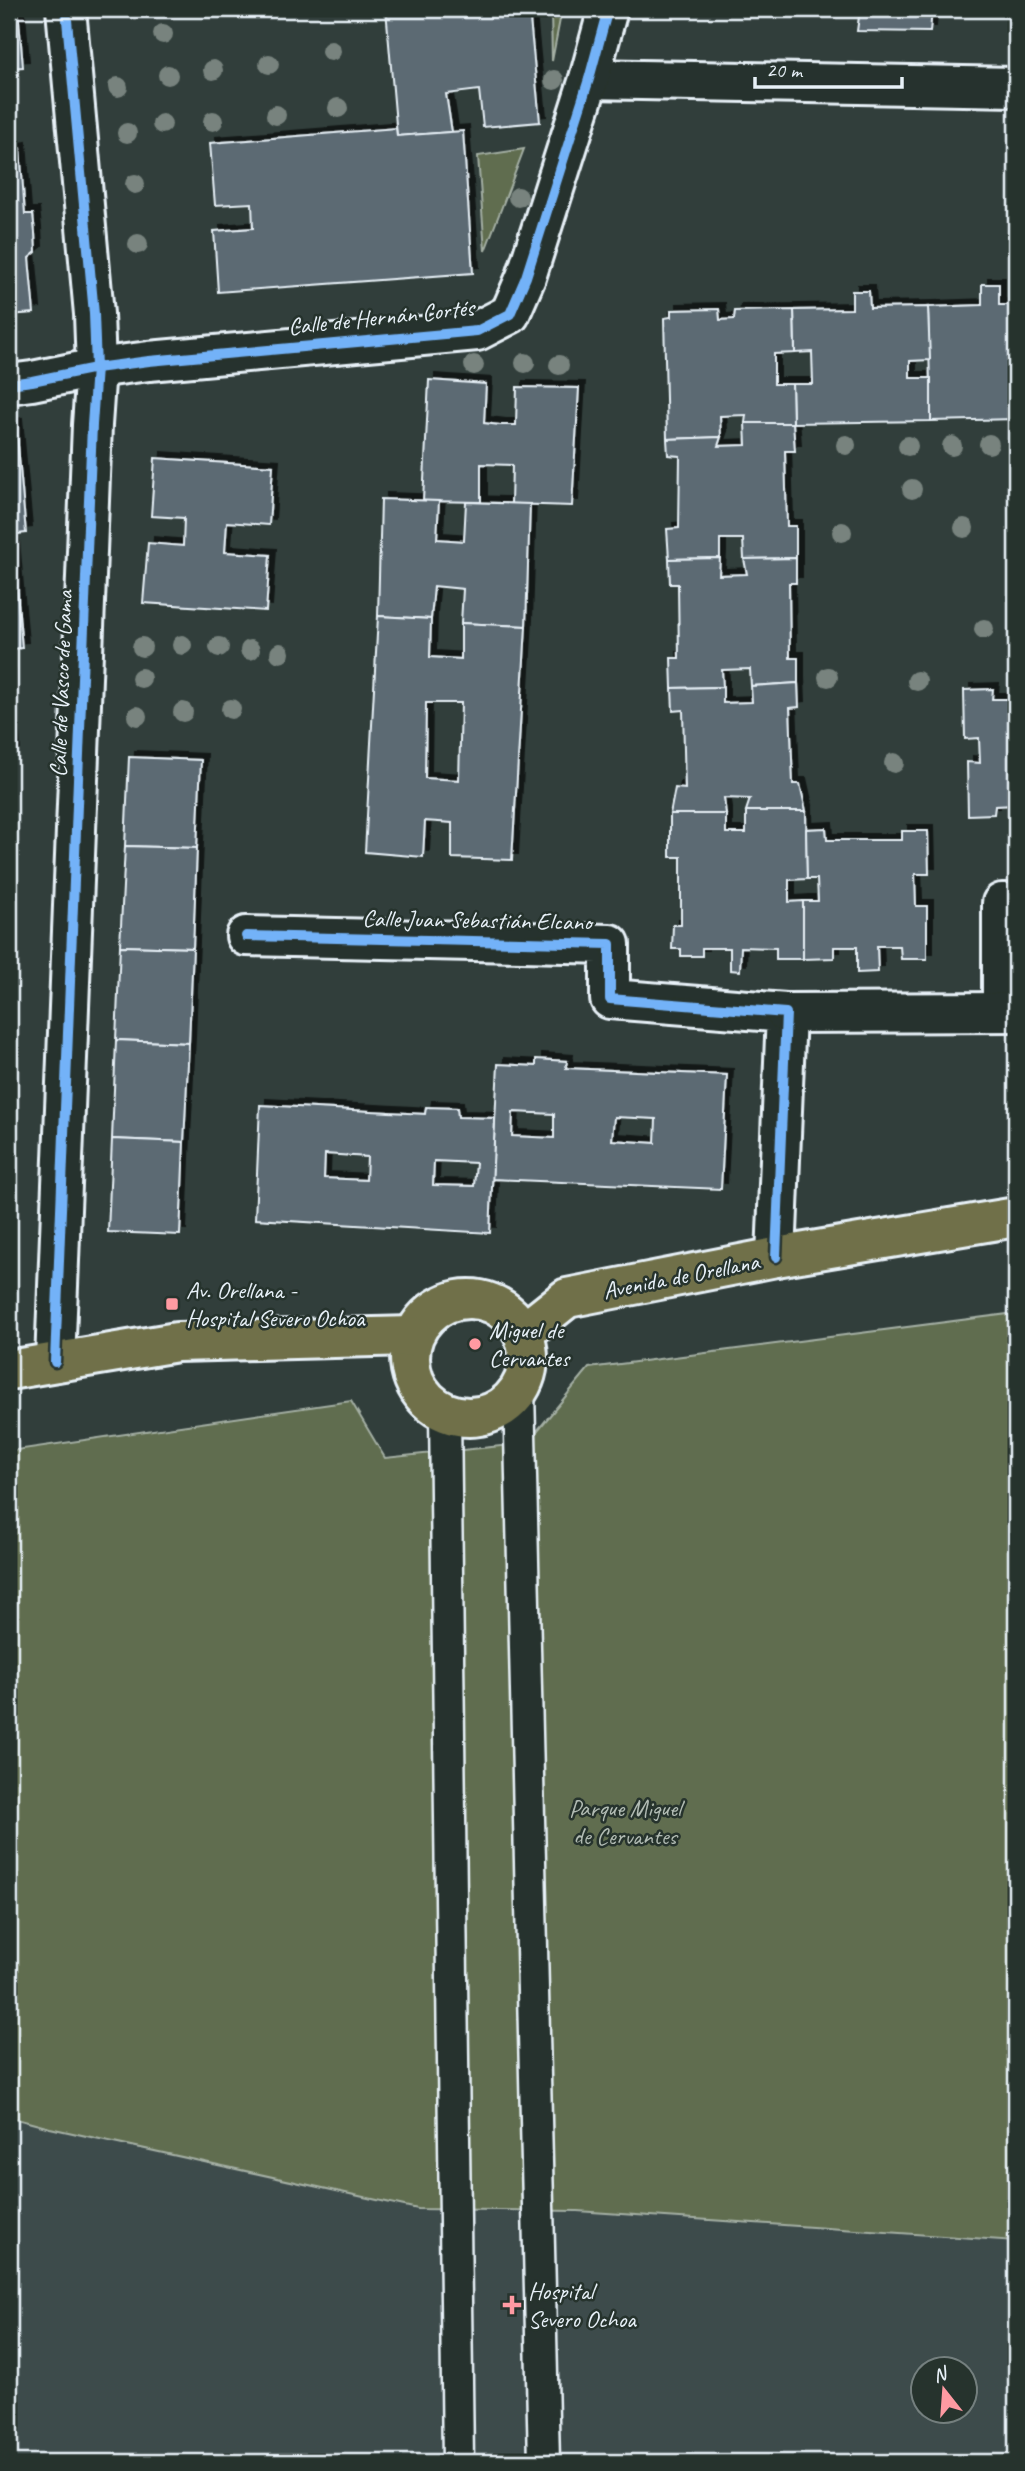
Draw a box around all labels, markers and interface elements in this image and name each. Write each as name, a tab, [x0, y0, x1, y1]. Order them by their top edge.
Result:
scale bar	[755, 46, 902, 90]
text: 20 m	[766, 57, 804, 83]
street label: Calle de Hernán Cortés	[287, 292, 478, 342]
street label: Calle de Vasco de Gama	[43, 589, 79, 778]
street label: Calle Juan Sebastián Elcano	[362, 903, 594, 937]
street label: Avenida de Orellana	[600, 1246, 763, 1306]
place label: Av. Orellana - Hospital Severo Ochoa	[186, 1275, 366, 1333]
marker: Av. Orellana - Hospital Severo Ochoa	[164, 1296, 180, 1312]
place label: Miguel de Cervantes	[489, 1315, 571, 1373]
marker: Miguel de Cervantes	[467, 1336, 483, 1352]
park label: Parque Miguel de Cervantes	[569, 1793, 685, 1851]
place label: Hospital Severo Ochoa	[528, 2276, 637, 2334]
marker: Hospital Severo Ochoa	[502, 2295, 522, 2315]
north arrow	[909, 2356, 979, 2426]
text: N	[930, 2361, 952, 2388]

